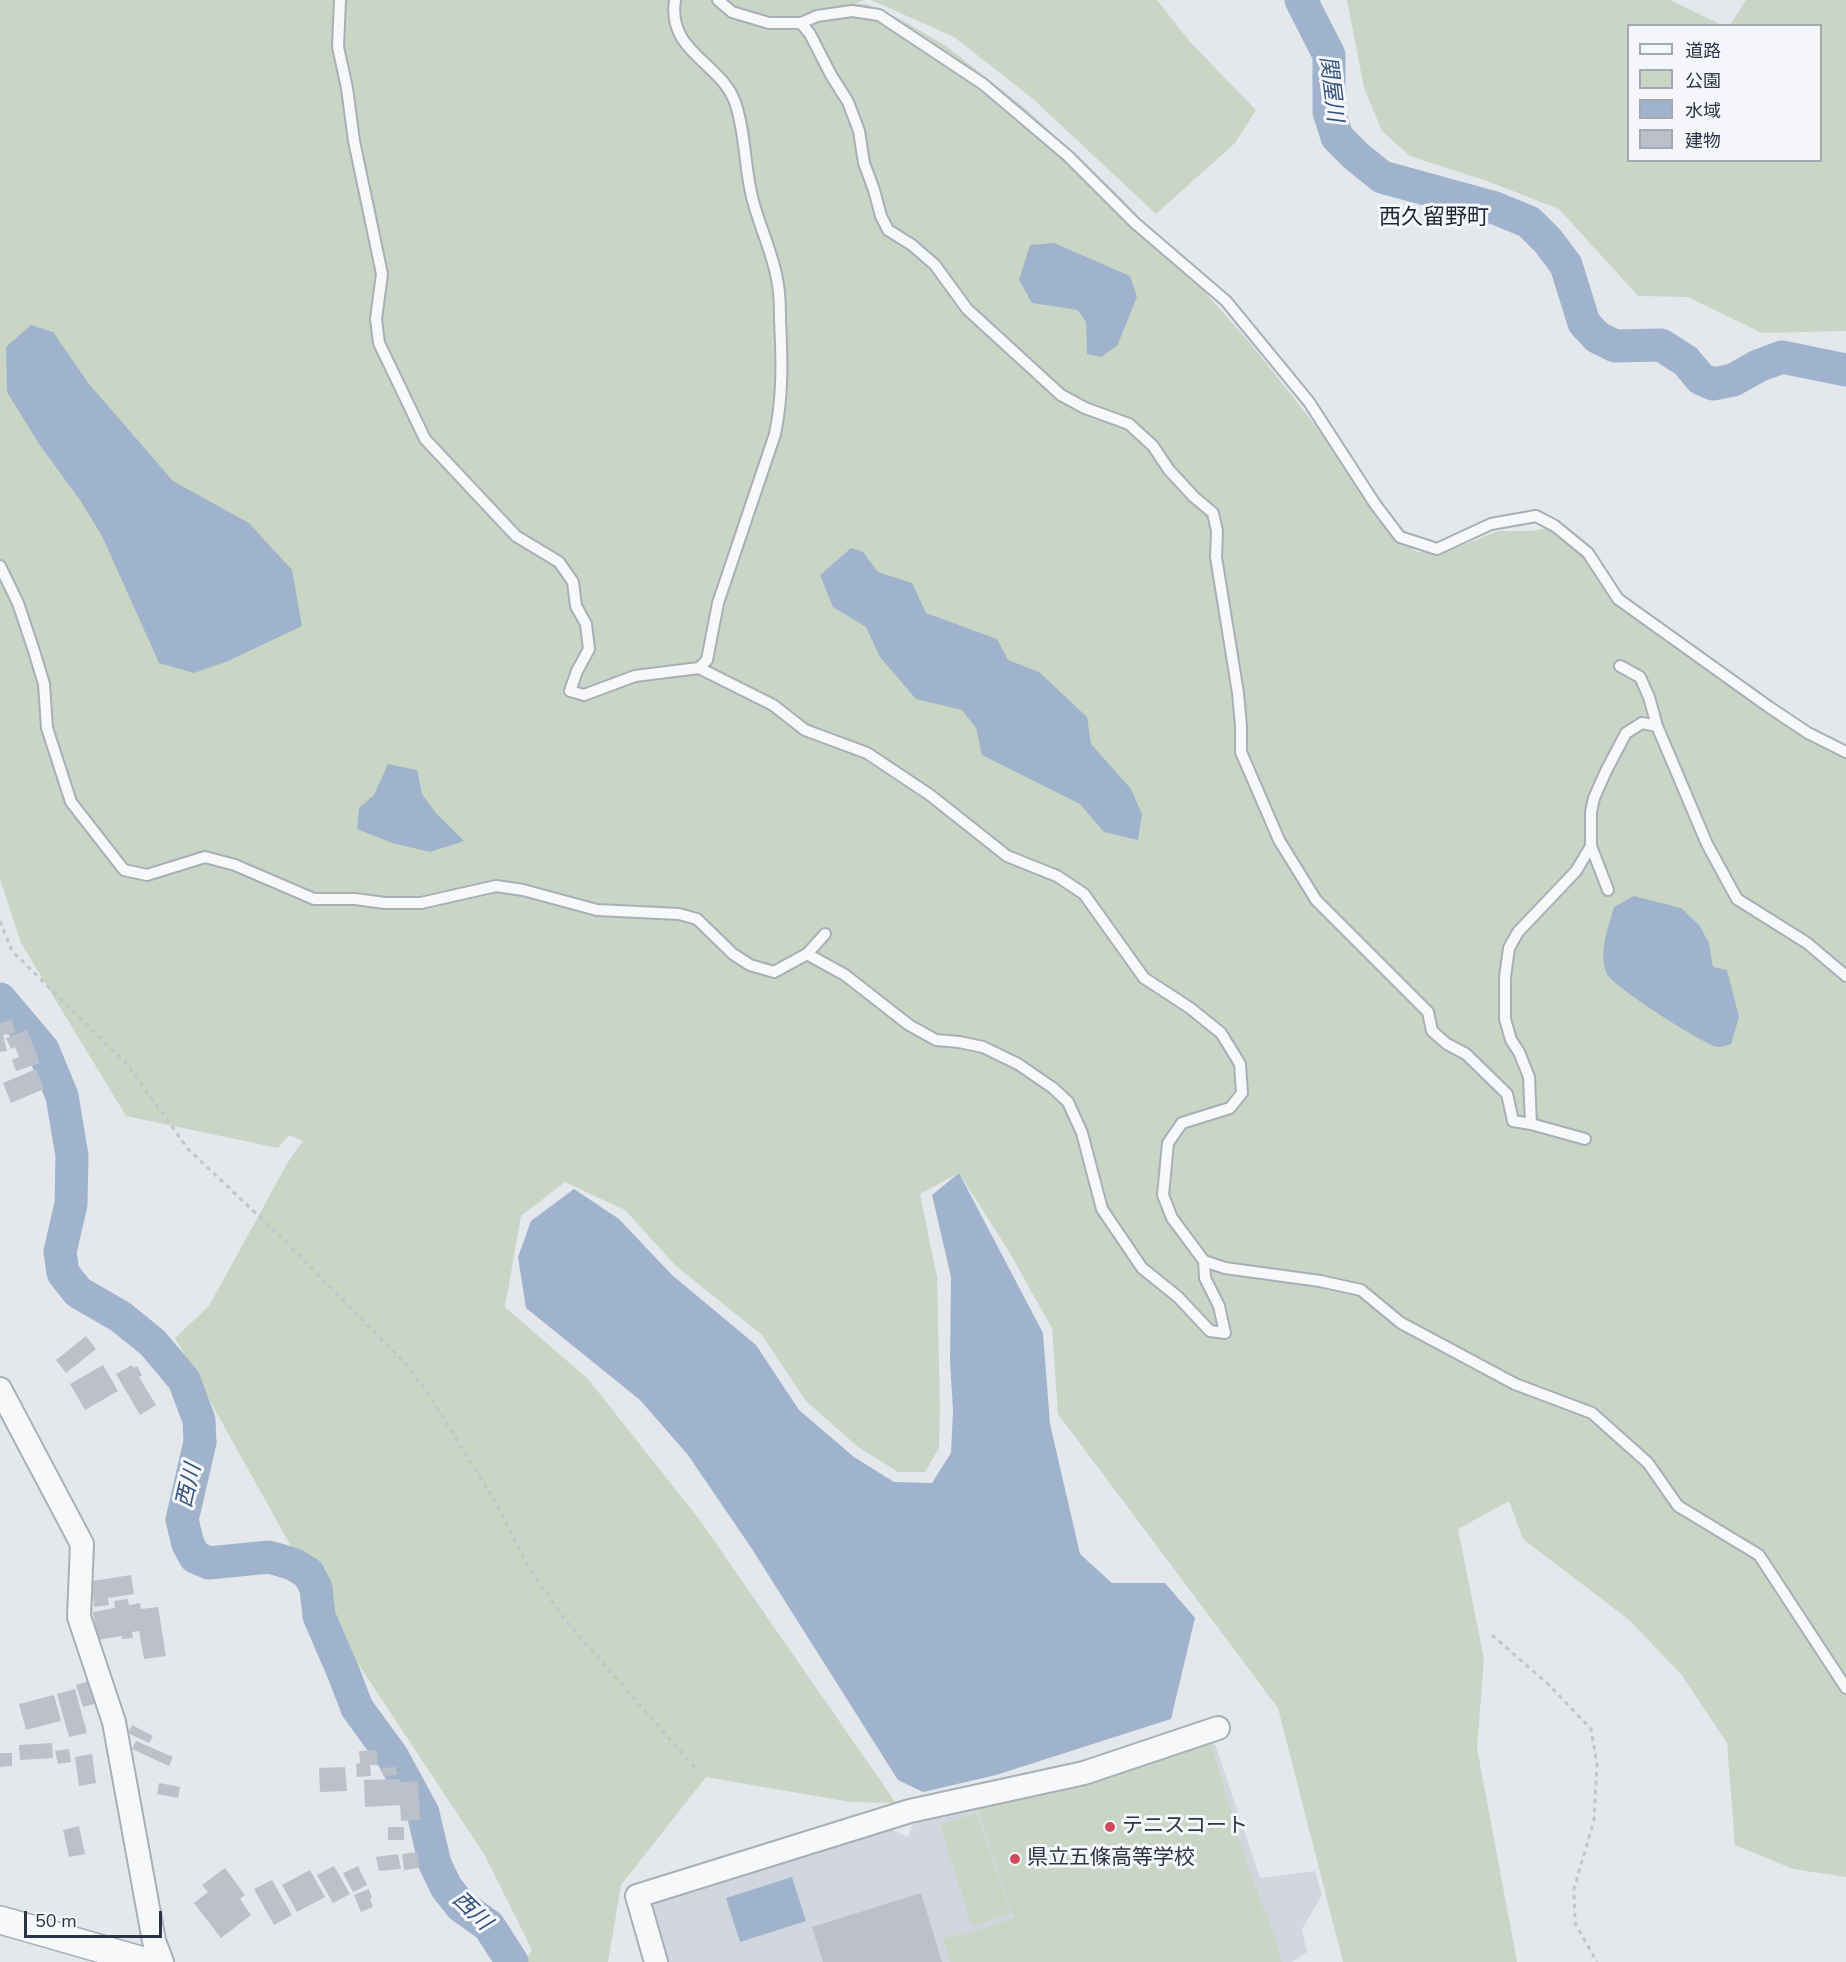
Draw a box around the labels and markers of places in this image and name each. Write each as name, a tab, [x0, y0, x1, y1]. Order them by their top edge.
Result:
place label: テニスコート	[1122, 1814, 1248, 1840]
marker: テニスコート	[1103, 1820, 1117, 1834]
place label: 県立五條高等学校	[1027, 1846, 1195, 1872]
marker: 県立五條高等学校	[1008, 1852, 1022, 1866]

